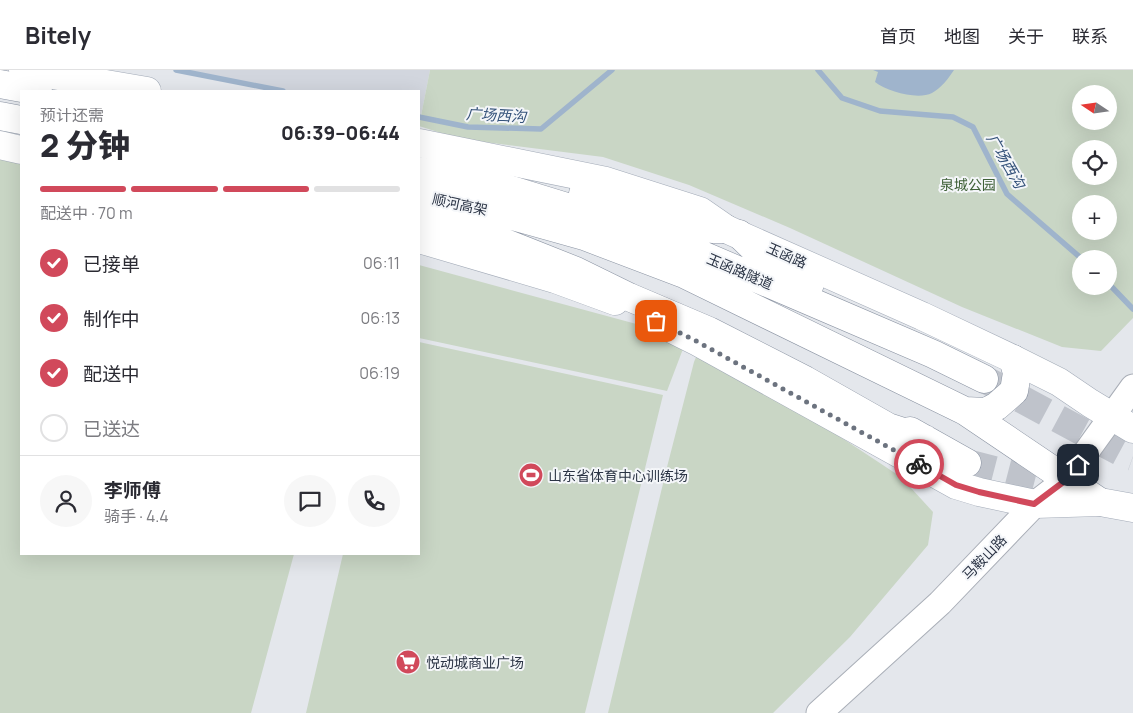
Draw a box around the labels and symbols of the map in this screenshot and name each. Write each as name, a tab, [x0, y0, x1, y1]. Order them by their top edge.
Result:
north arrow	[1072, 85, 1118, 130]
water label: 广场西沟	[465, 103, 528, 127]
water label: 广场西沟	[982, 130, 1031, 194]
park label: 泉城公园	[940, 175, 996, 194]
street label: 顺河高架	[431, 189, 489, 219]
street label: 玉函路	[764, 238, 810, 272]
street label: 玉函路隧道	[704, 249, 776, 293]
pin	[635, 300, 677, 342]
courier	[894, 439, 944, 489]
pin	[1057, 444, 1099, 486]
sports icon: 山东省体育中心训练场	[518, 462, 544, 488]
place label: 山东省体育中心训练场	[548, 466, 688, 485]
street label: 马鞍山路	[958, 530, 1010, 584]
supermarket icon: 悦动城商业广场	[395, 649, 421, 675]
place label: 悦动城商业广场	[426, 653, 524, 672]

